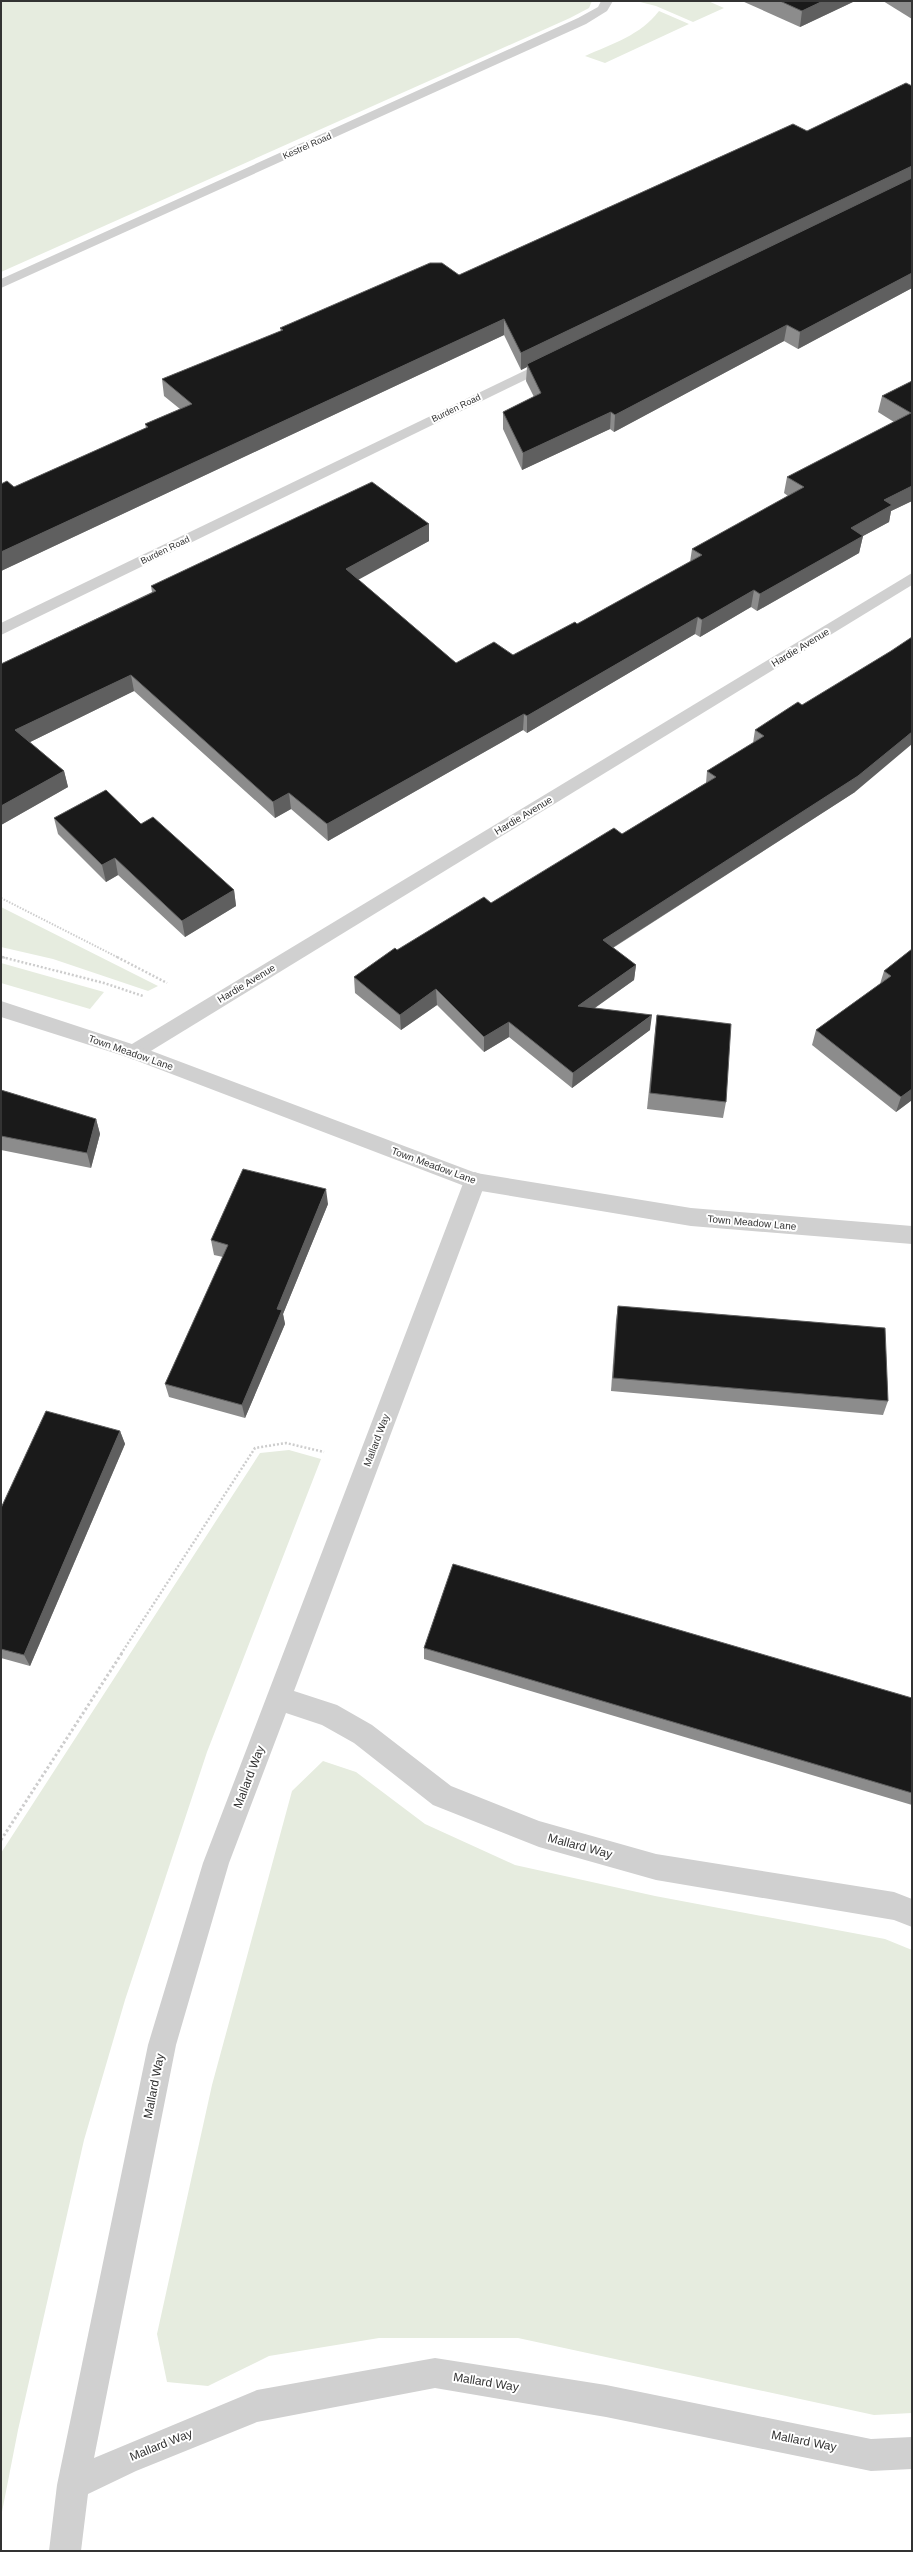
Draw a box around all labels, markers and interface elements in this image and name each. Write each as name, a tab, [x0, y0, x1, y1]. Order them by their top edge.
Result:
street label: Kestrel Road	[281, 131, 333, 161]
street label: Burden Road	[430, 392, 482, 424]
street label: Burden Road	[139, 534, 191, 566]
street label: Hardie Avenue	[769, 626, 832, 669]
street label: Hardie Avenue	[492, 794, 555, 837]
street label: Hardie Avenue	[215, 962, 278, 1005]
street label: Town Meadow Lane	[87, 1033, 175, 1072]
street label: Town Meadow Lane	[390, 1145, 478, 1186]
street label: Town Meadow Lane	[707, 1213, 797, 1232]
street label: Mallard Way	[361, 1412, 391, 1468]
street label: Mallard Way	[231, 1744, 267, 1810]
street label: Mallard Way	[546, 1831, 614, 1861]
street label: Mallard Way	[141, 2052, 167, 2120]
street label: Mallard Way	[452, 2370, 520, 2394]
street label: Mallard Way	[128, 2426, 194, 2464]
street label: Mallard Way	[770, 2428, 838, 2454]

